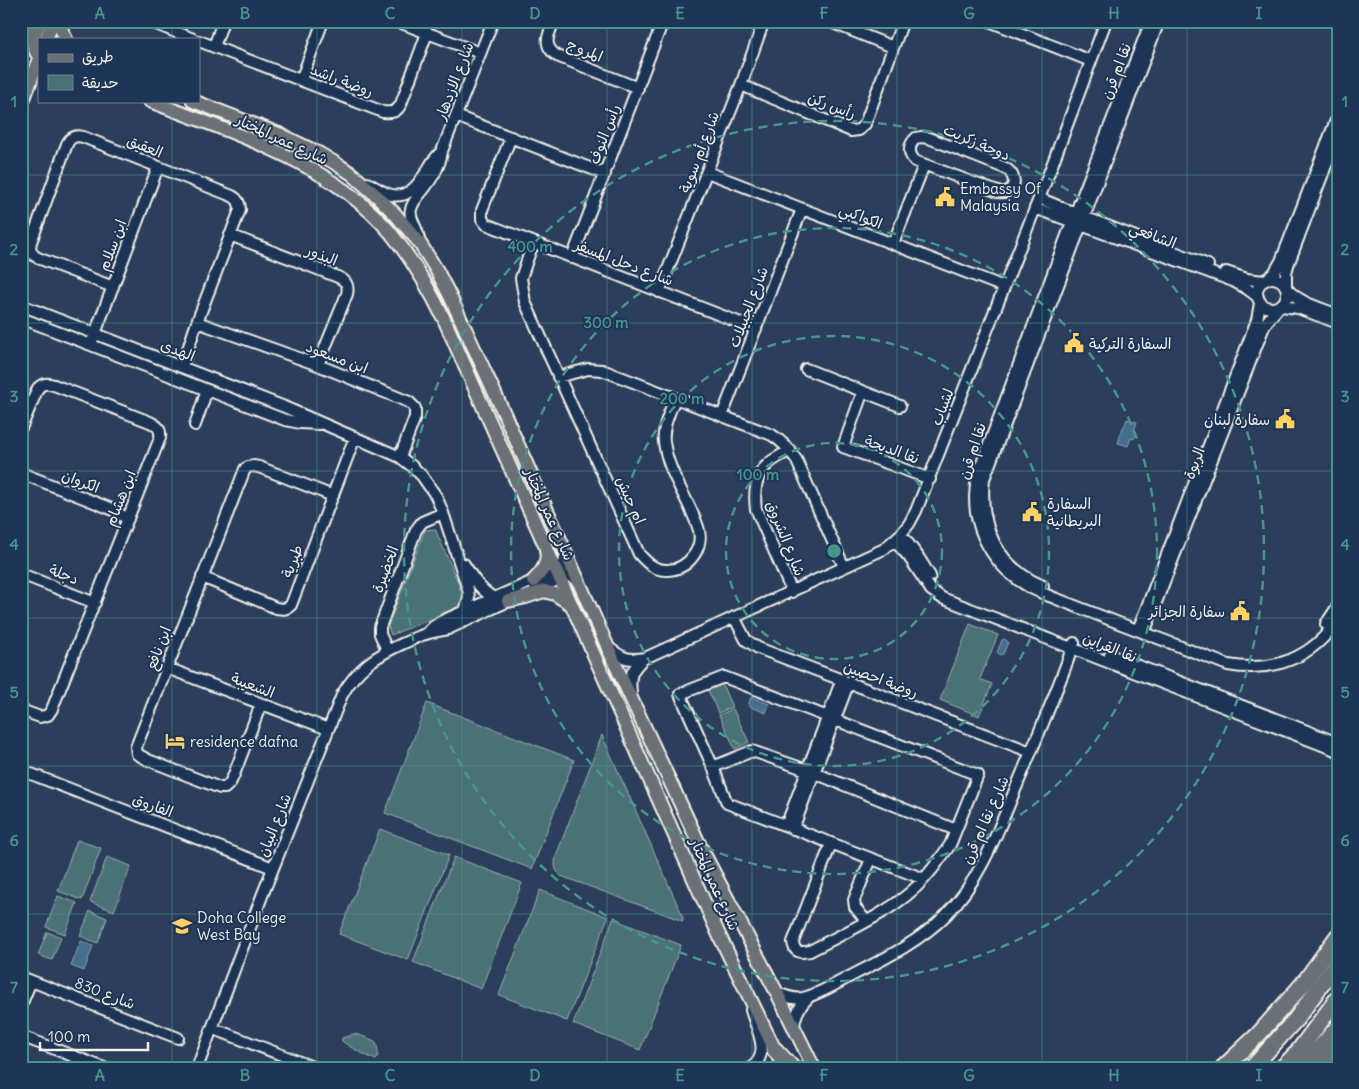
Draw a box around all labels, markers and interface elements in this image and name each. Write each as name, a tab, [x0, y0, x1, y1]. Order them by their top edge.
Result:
text: A	[95, 3, 105, 23]
text: B	[240, 3, 251, 23]
text: C	[385, 3, 396, 23]
text: D	[529, 3, 541, 23]
text: E	[675, 3, 685, 23]
text: F	[819, 3, 829, 23]
text: G	[963, 3, 975, 23]
text: H	[1108, 3, 1120, 23]
text: I	[1256, 3, 1263, 23]
street label: المروج	[564, 34, 606, 67]
legend	[38, 38, 200, 102]
street label: شارع الازدهار	[430, 39, 479, 124]
street label: نقا ام قرن	[1097, 40, 1137, 103]
text: طريق	[82, 47, 114, 66]
street label: روضة راشد	[308, 59, 376, 101]
text: حديقة	[82, 73, 119, 92]
street label: رأس ركن	[805, 87, 859, 123]
text: 1	[11, 91, 17, 111]
text: 1	[1342, 91, 1348, 111]
street label: رأس النوف	[584, 101, 624, 167]
street label: شارع عمر المختار	[232, 109, 331, 170]
street label: شارع أم سوية	[675, 109, 725, 196]
street label: دوحة زكريت	[941, 119, 1013, 165]
street label: العقيق	[124, 130, 166, 162]
place label: Embassy Of Malaysia	[960, 179, 1042, 215]
public building icon: Embassy Of Malaysia	[934, 186, 956, 208]
street label: الكواكبي	[835, 199, 885, 237]
street label: ابن سلام	[94, 217, 132, 274]
street label: الشافعي	[1125, 217, 1179, 256]
street label: شارع دحل المسفر	[569, 234, 676, 291]
text: 400 m	[507, 237, 553, 256]
text: 2	[10, 239, 19, 259]
text: 2	[1341, 239, 1350, 259]
street label: البذور	[302, 240, 341, 270]
street label: شارع الجبيلات	[724, 264, 773, 351]
text: 300 m	[584, 313, 629, 332]
public building icon: السفارة التركية	[1063, 332, 1085, 354]
place label: السفارة التركية	[1089, 334, 1172, 353]
street label: الهدى	[158, 335, 198, 365]
street label: ابن مسعود	[303, 336, 371, 378]
text: 3	[9, 386, 19, 406]
street label: لشباب	[926, 386, 958, 428]
text: 3	[1340, 386, 1350, 406]
text: 200 m	[660, 389, 704, 408]
public building icon: سفارة لبنان	[1274, 408, 1296, 430]
place label: سفارة لبنان	[1204, 410, 1270, 429]
street label: نقا ام قرن	[954, 420, 992, 482]
street label: نقا الديحة	[862, 430, 922, 468]
street label: الربوة	[1179, 444, 1209, 482]
street label: شارع عمر المختار	[520, 464, 579, 564]
street label: الكروان	[59, 465, 103, 497]
text: 100 m	[737, 465, 779, 484]
street label: ابن هشام	[100, 467, 142, 529]
street label: ام حيش	[610, 473, 650, 528]
place label: السفارة البريطانية	[1047, 494, 1101, 530]
street label: شارع الشروق	[761, 498, 810, 579]
public building icon: السفارة البريطانية	[1021, 501, 1043, 523]
text: 4	[9, 534, 19, 554]
text: 4	[1340, 534, 1350, 554]
street label: طبرية	[277, 542, 307, 580]
centre of rings	[825, 542, 843, 560]
street label: الخضيرة	[367, 543, 403, 595]
street label: دجلة	[46, 560, 82, 588]
public building icon: سفارة الجزائر	[1229, 600, 1251, 622]
place label: سفارة الجزائر	[1146, 602, 1225, 621]
street label: ابن نافع	[141, 624, 177, 673]
street label: نقا القراين	[1080, 628, 1140, 666]
street label: روضة احصين	[841, 656, 921, 702]
street label: الشعيبة	[229, 668, 277, 702]
text: 5	[9, 682, 19, 702]
text: 5	[1340, 682, 1350, 702]
hotel icon: residence dafna	[164, 730, 186, 752]
place label: residence dafna	[190, 732, 298, 751]
street label: شارع نقا ام قرن	[957, 773, 1015, 868]
street label: الفاروق	[130, 789, 176, 822]
street label: شارع البيان	[253, 791, 296, 860]
text: 6	[9, 830, 19, 850]
text: 6	[1340, 830, 1350, 850]
street label: شارع عمر المختار	[685, 834, 744, 934]
place label: Doha College West Bay	[197, 908, 286, 944]
school or university icon: Doha College West Bay	[171, 915, 193, 937]
street label: شارع 830	[72, 973, 138, 1014]
text: 7	[10, 977, 18, 997]
text: 7	[1341, 977, 1349, 997]
scale bar	[40, 1019, 148, 1051]
text: 100 m	[48, 1027, 90, 1046]
text: A	[95, 1065, 105, 1085]
text: B	[240, 1065, 251, 1085]
text: C	[385, 1065, 396, 1085]
text: D	[529, 1065, 541, 1085]
text: E	[675, 1065, 685, 1085]
text: F	[819, 1065, 829, 1085]
text: G	[963, 1065, 975, 1085]
text: H	[1108, 1065, 1120, 1085]
text: I	[1256, 1065, 1263, 1085]

